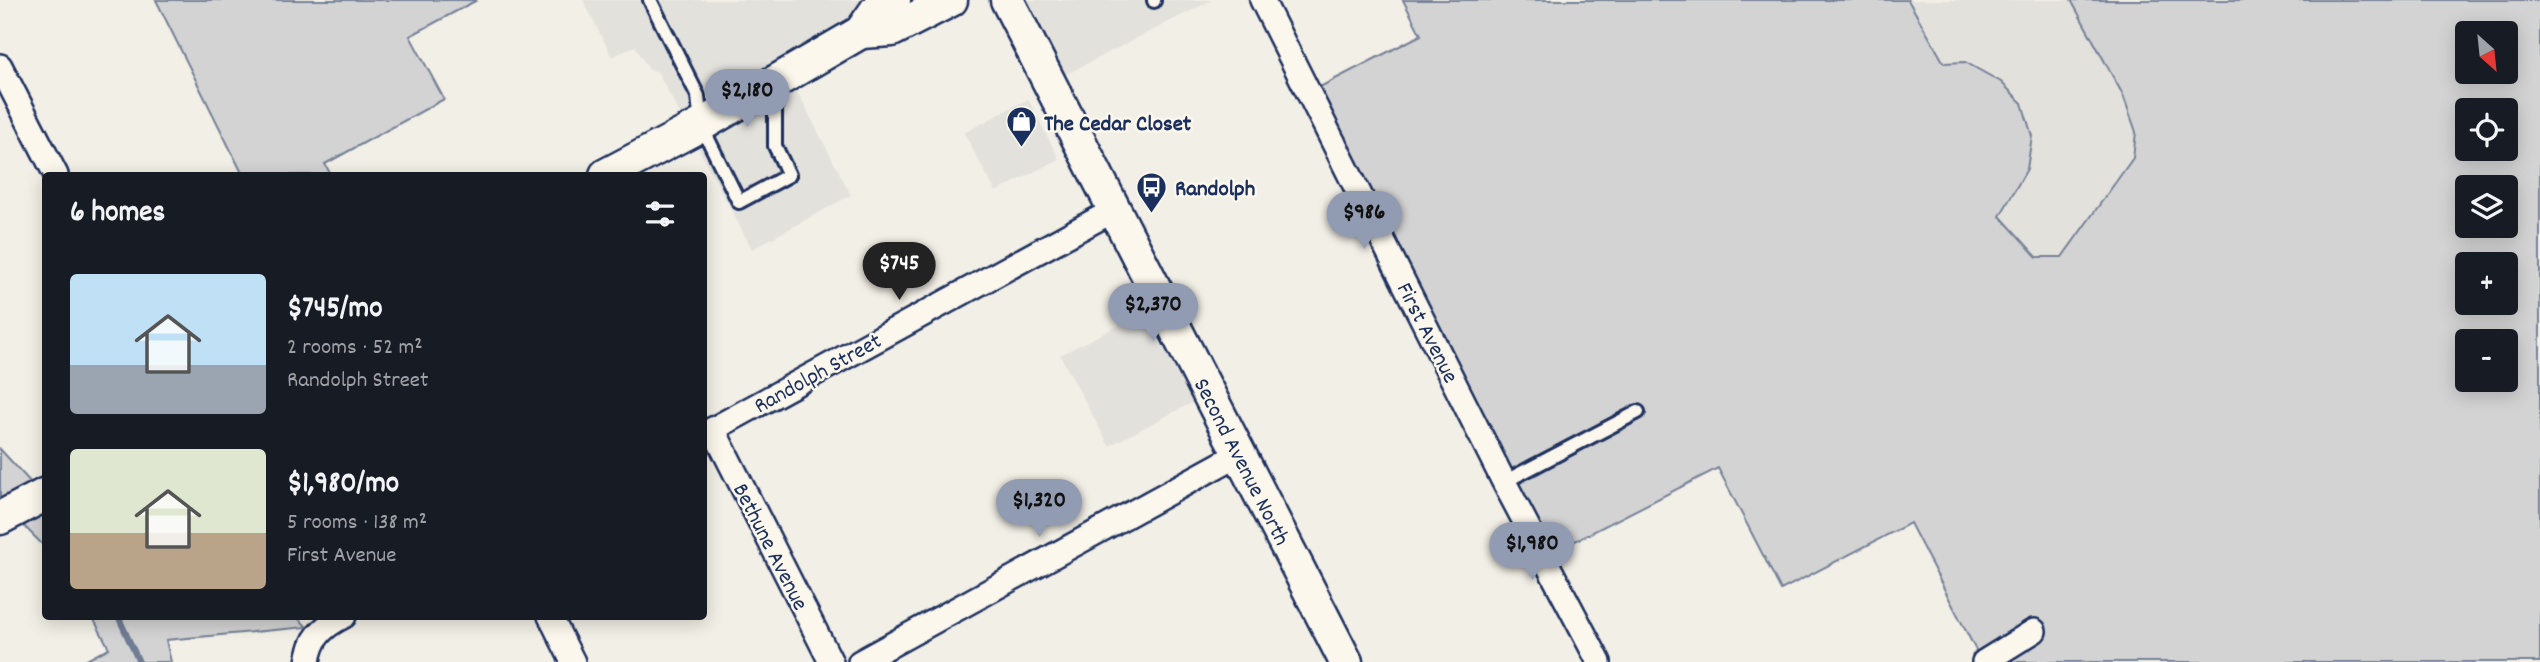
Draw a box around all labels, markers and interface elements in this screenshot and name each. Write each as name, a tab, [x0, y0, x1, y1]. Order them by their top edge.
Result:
north arrow	[2455, 21, 2518, 84]
map controls	[2455, 21, 2518, 392]
pin: $2,180	[690, 69, 804, 129]
text: $2,180	[721, 75, 773, 108]
button: locate	[2455, 98, 2518, 161]
shop icon: The Cedar Closet	[1004, 105, 1038, 149]
place label: The Cedar Closet	[1044, 109, 1192, 142]
bus stop icon: Randolph	[1135, 170, 1169, 214]
place label: Randolph	[1175, 174, 1255, 207]
button: layers	[2455, 175, 2518, 238]
pin: $986	[1323, 191, 1405, 251]
text: 6 homes	[70, 193, 165, 236]
icon: filters	[641, 195, 679, 233]
text: $986	[1343, 197, 1385, 230]
pin: $745	[858, 243, 940, 302]
text: $745	[879, 248, 919, 281]
button: +	[2455, 252, 2518, 315]
street label: First Avenue	[1386, 277, 1465, 390]
pin: $2,370	[1096, 284, 1210, 343]
text: $745/mo	[287, 289, 383, 332]
text: $2,370	[1124, 289, 1182, 322]
icon: home	[126, 302, 210, 386]
street label: Randolph Street	[749, 326, 889, 424]
button: −	[2455, 329, 2518, 392]
text: 2 rooms · 52 m²	[287, 332, 423, 365]
text: Randolph Street	[287, 365, 428, 398]
street label: Second Avenue North	[1183, 373, 1297, 552]
text: $1,980/mo	[287, 464, 399, 507]
icon: home	[126, 477, 210, 561]
street label: Bethune Avenue	[723, 478, 815, 617]
pin: $1,320	[982, 480, 1096, 539]
text: $1,320	[1012, 485, 1066, 518]
text: 5 rooms · 138 m²	[287, 507, 427, 540]
pin: $1,980	[1475, 522, 1589, 582]
text: $1,980	[1505, 528, 1559, 561]
text: First Avenue	[287, 540, 396, 573]

